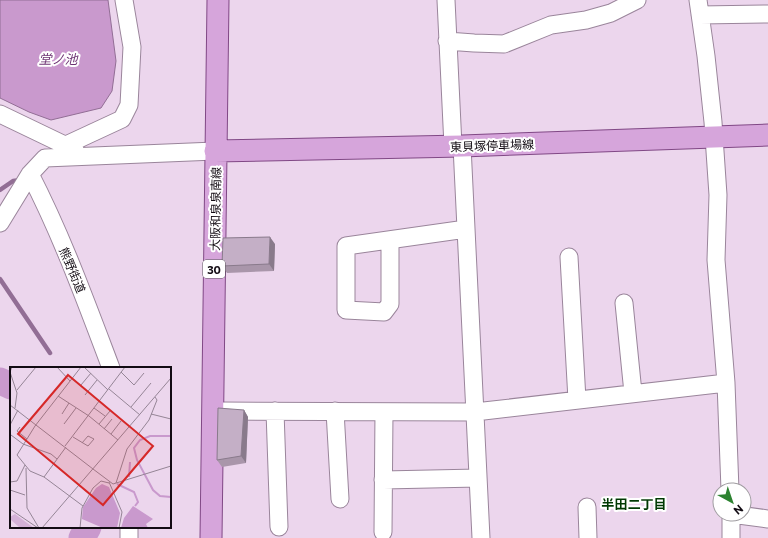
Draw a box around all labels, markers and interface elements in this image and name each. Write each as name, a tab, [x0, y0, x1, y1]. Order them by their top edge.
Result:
water label: 堂ノ池	[38, 51, 79, 67]
street label: 東貝塚停車場線	[450, 137, 534, 153]
street label: 大阪和泉泉南線	[207, 167, 223, 251]
street label: 熊野街道	[57, 245, 89, 295]
road number: 30	[203, 260, 225, 278]
inset map	[10, 367, 171, 528]
north arrow	[712, 482, 752, 522]
district label: 半田二丁目	[601, 496, 667, 512]
text: N	[731, 502, 746, 518]

